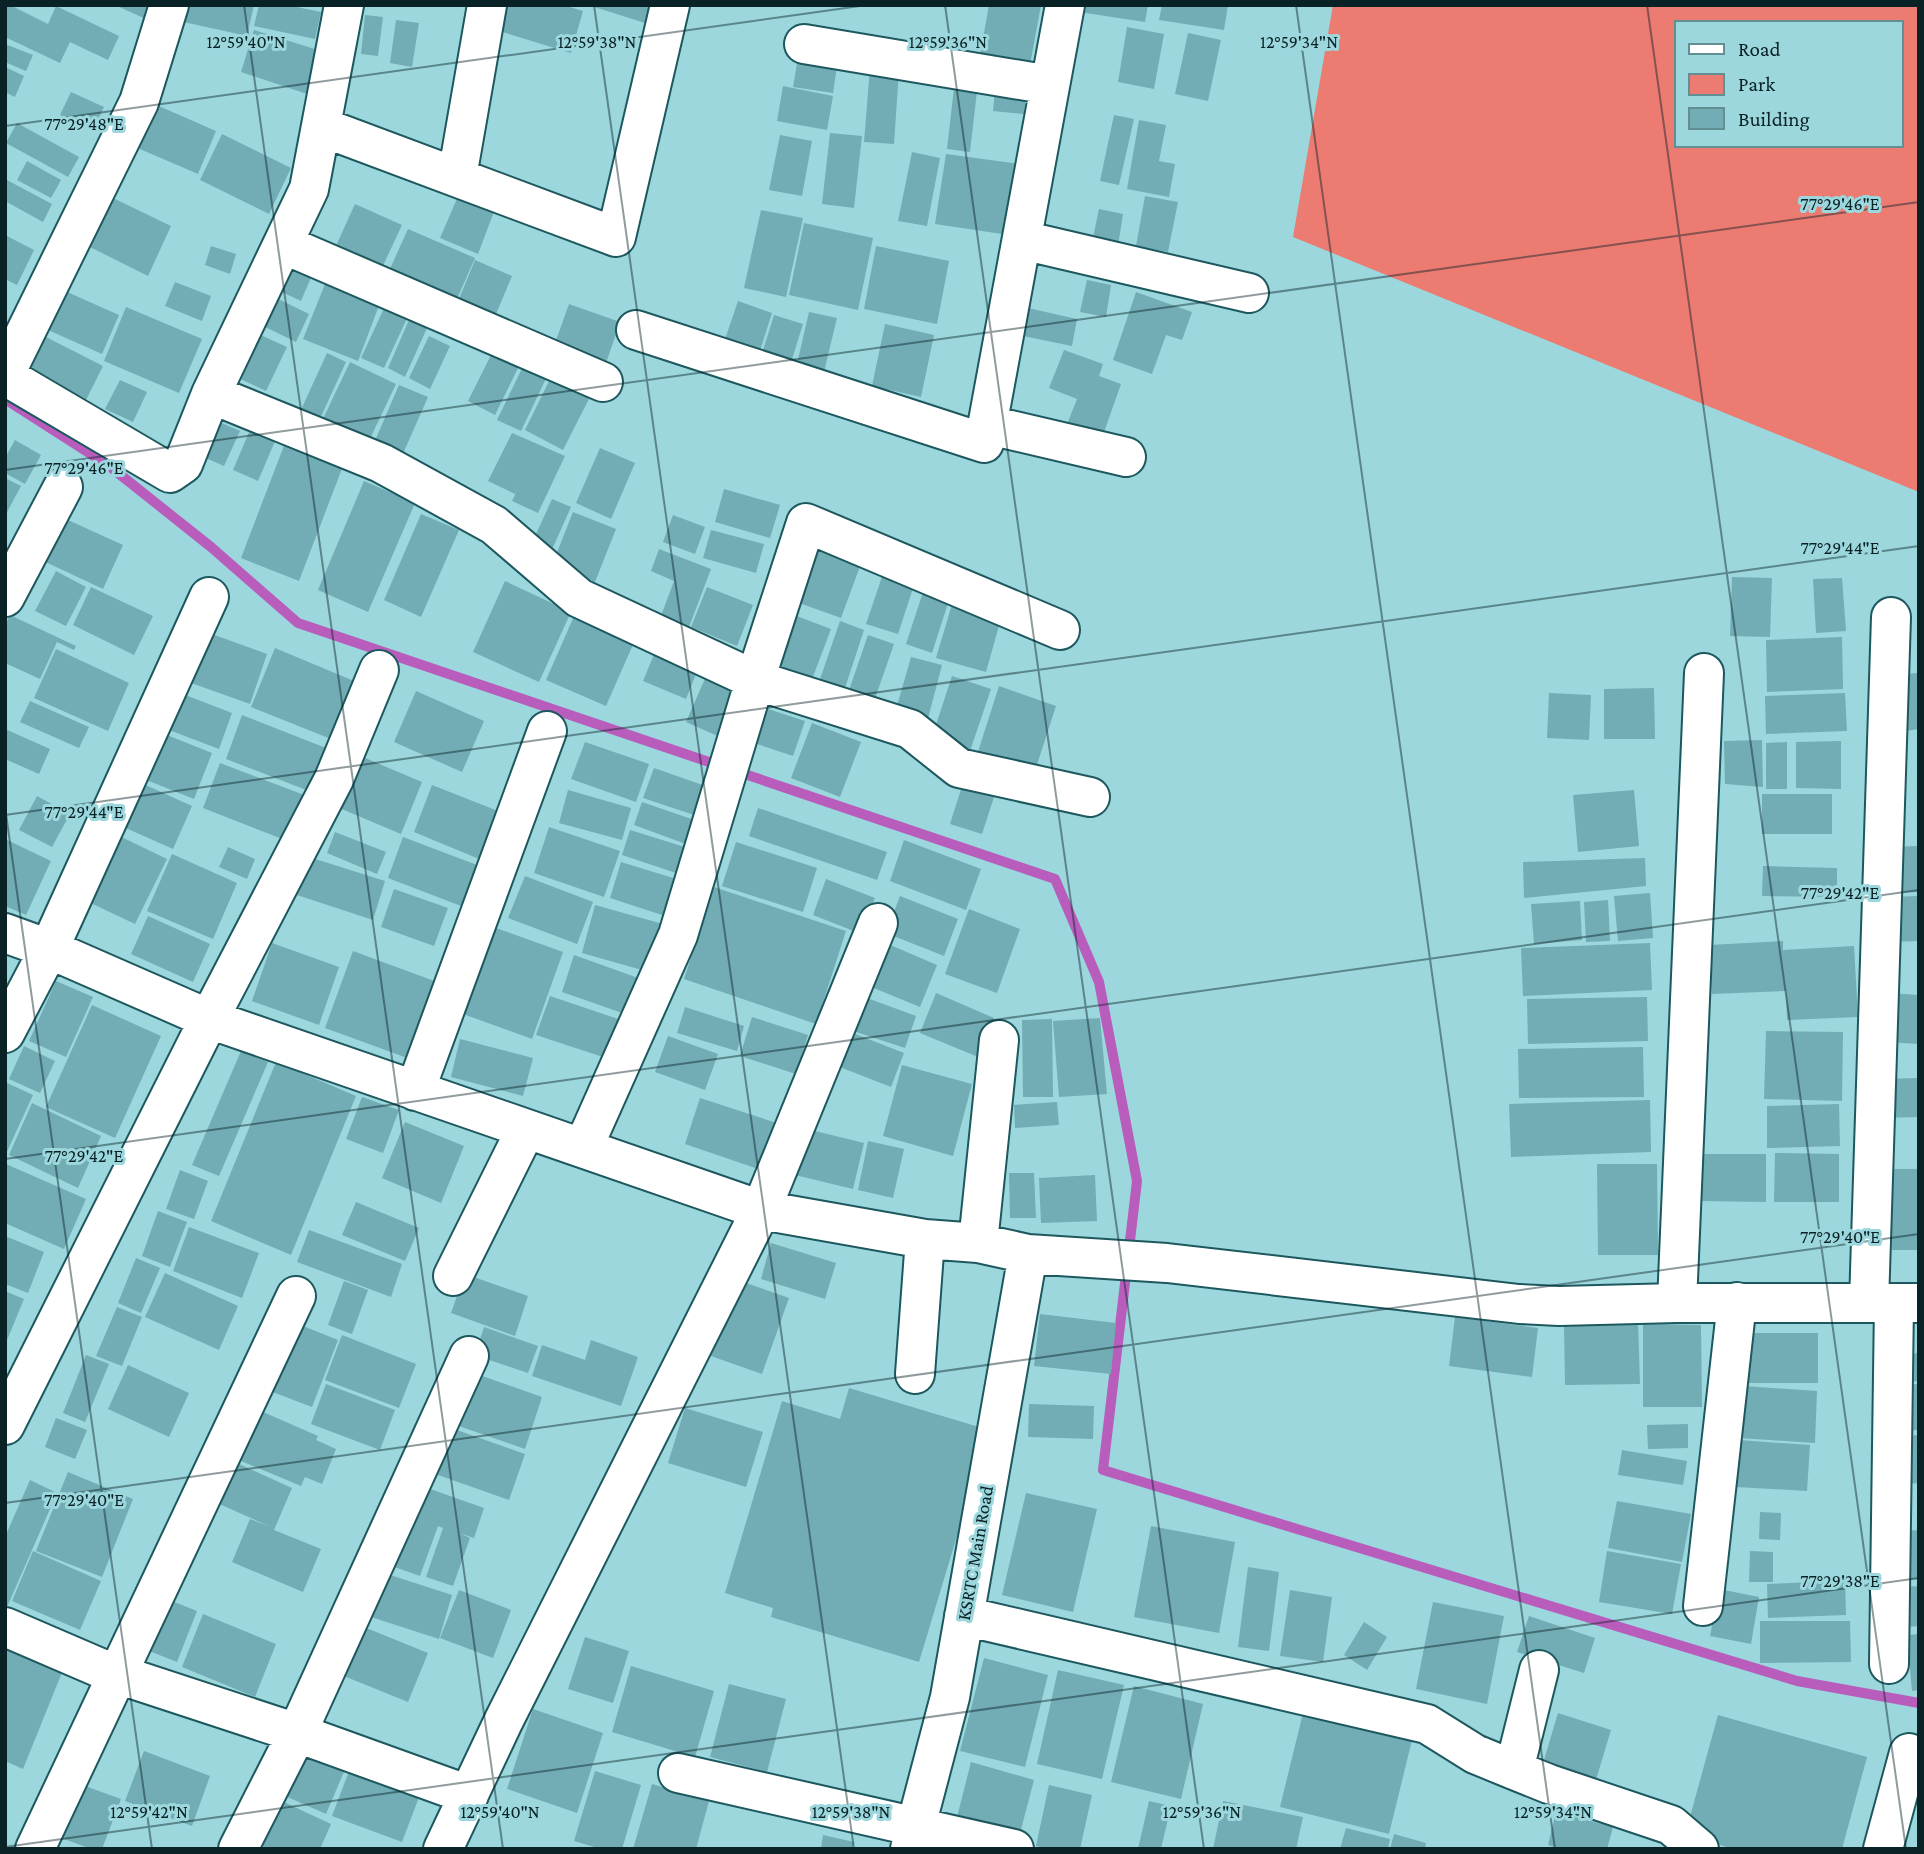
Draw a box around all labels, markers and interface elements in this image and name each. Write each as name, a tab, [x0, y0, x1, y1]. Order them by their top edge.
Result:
legend	[1675, 21, 1903, 147]
text: 12°59'40"N	[206, 32, 286, 52]
text: 12°59'38"N	[558, 32, 637, 52]
text: 12°59'36"N	[909, 32, 987, 52]
text: 12°59'34"N	[1260, 32, 1338, 52]
text: Road	[1738, 37, 1781, 61]
text: Park	[1738, 72, 1775, 96]
text: Building	[1738, 107, 1810, 131]
text: 77°29'48"E	[44, 114, 124, 134]
text: 77°29'46"E	[1800, 194, 1880, 214]
text: 77°29'46"E	[44, 458, 124, 478]
text: 77°29'44"E	[1801, 538, 1880, 558]
text: 77°29'44"E	[45, 802, 124, 822]
text: 77°29'42"E	[1801, 883, 1879, 903]
text: 77°29'42"E	[45, 1146, 123, 1166]
text: 77°29'40"E	[1800, 1227, 1880, 1247]
street label: KSRTC Main Road	[953, 1484, 997, 1622]
text: 77°29'40"E	[44, 1490, 124, 1510]
text: 77°29'38"E	[1800, 1571, 1880, 1591]
text: 12°59'42"N	[110, 1802, 188, 1822]
text: 12°59'40"N	[460, 1802, 540, 1822]
text: 12°59'38"N	[812, 1802, 891, 1822]
text: 12°59'36"N	[1163, 1802, 1241, 1822]
text: 12°59'34"N	[1514, 1802, 1592, 1822]

